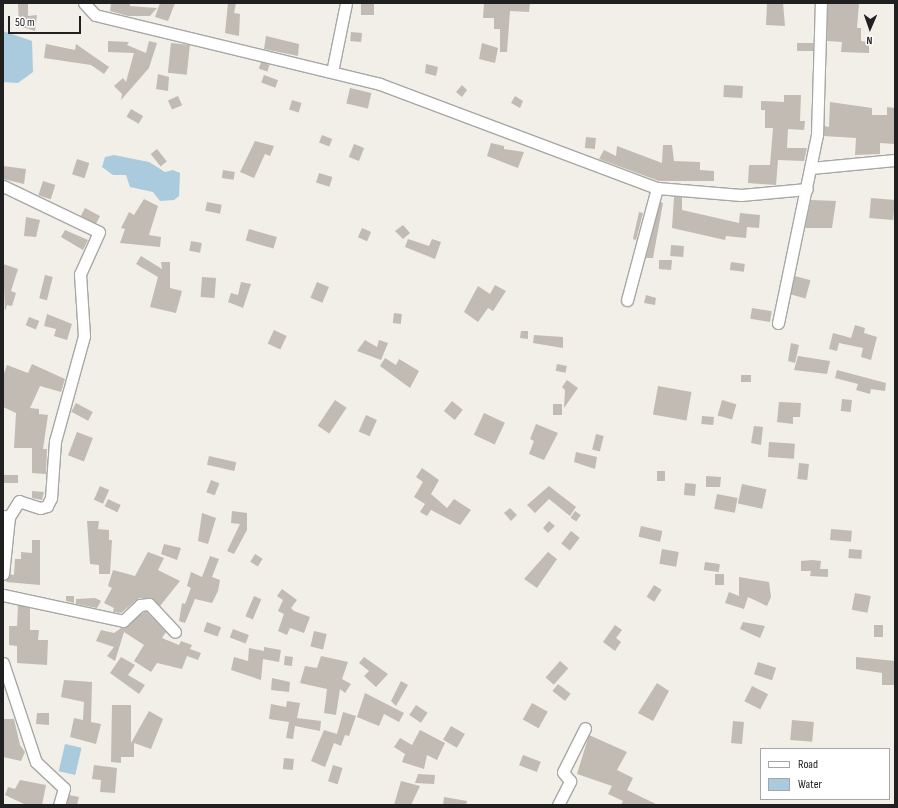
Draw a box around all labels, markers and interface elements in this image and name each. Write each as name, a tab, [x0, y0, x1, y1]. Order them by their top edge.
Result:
scale bar	[10, 8, 83, 34]
north arrow	[850, 8, 890, 48]
text: 50 m	[15, 15, 35, 30]
text: N	[866, 34, 873, 47]
legend	[760, 748, 890, 800]
text: Road	[798, 757, 818, 772]
text: Water	[798, 777, 822, 792]

